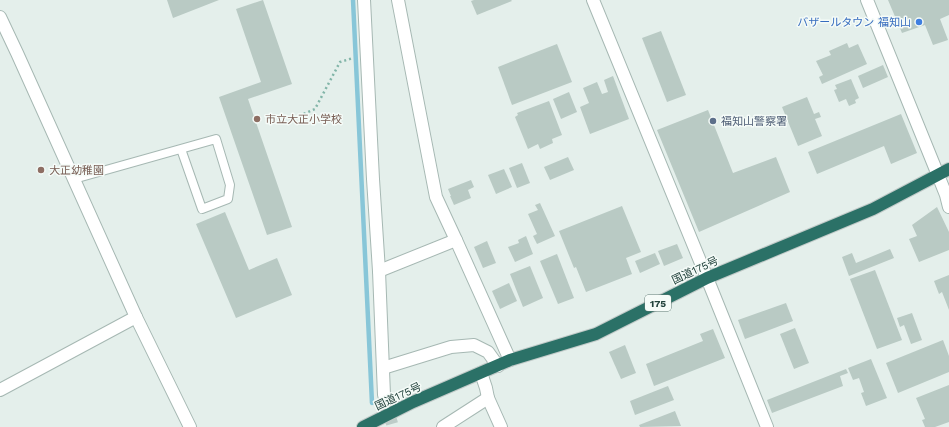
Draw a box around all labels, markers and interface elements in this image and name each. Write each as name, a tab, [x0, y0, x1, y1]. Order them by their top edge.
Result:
place label: バザールタウン 福知山	[797, 16, 911, 29]
marker: バザールタウン 福知山	[914, 17, 924, 27]
place label: 市立大正小学校	[265, 113, 342, 126]
marker: 市立大正小学校	[252, 114, 262, 124]
place label: 福知山警察署	[721, 115, 787, 128]
marker: 福知山警察署	[708, 116, 718, 126]
place label: 大正幼稚園	[49, 164, 104, 177]
marker: 大正幼稚園	[36, 165, 46, 175]
street label: 国道175号	[670, 254, 721, 287]
road number: 175	[645, 295, 671, 311]
street label: 国道175号	[373, 380, 424, 413]

